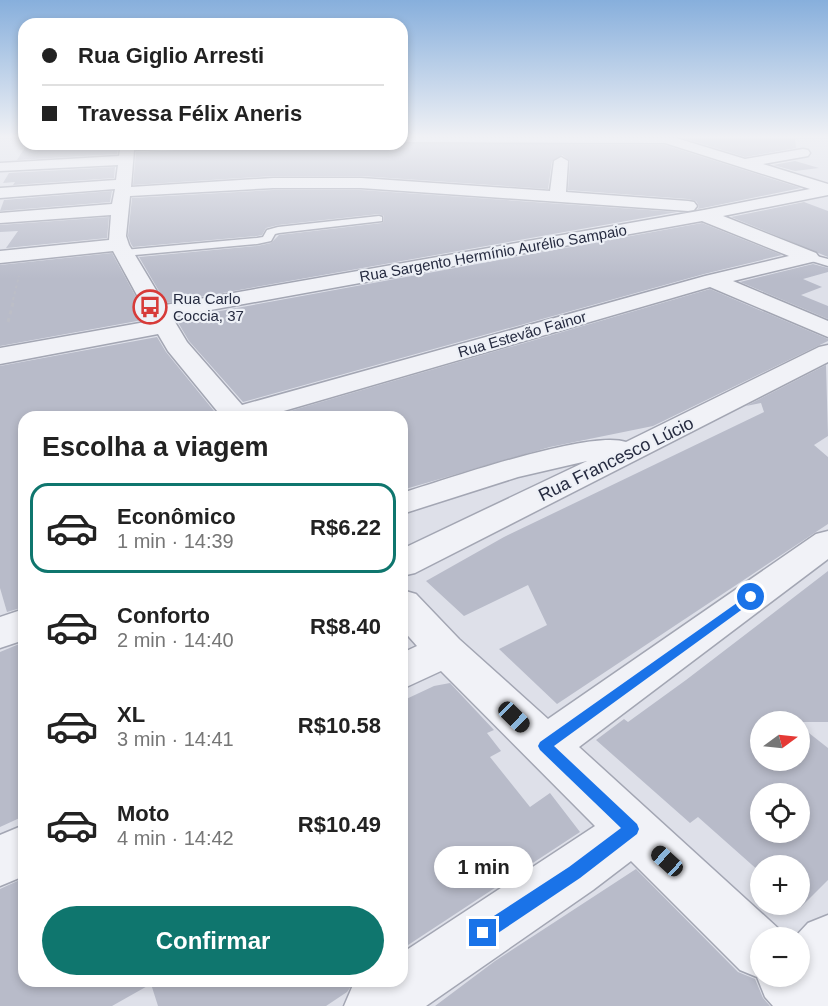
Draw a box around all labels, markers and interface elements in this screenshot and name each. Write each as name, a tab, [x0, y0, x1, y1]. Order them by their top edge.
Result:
text: Rua Giglio Arresti	[78, 43, 264, 68]
text: Travessa Félix Aneris	[78, 101, 302, 126]
street label: Rua Sargento Hermínio Aurélio Sampaio	[358, 221, 628, 285]
bus stop icon: Rua Carlo Coccia, 37	[132, 289, 168, 325]
place label: Rua Carlo Coccia, 37	[173, 290, 244, 324]
street label: Rua Estevão Fainor	[456, 308, 588, 360]
street label: Rua Francesco Lúcio	[535, 413, 697, 505]
text: Escolha a viagem	[42, 432, 269, 462]
icon: car	[45, 501, 99, 555]
text: Econômico	[117, 504, 236, 529]
text: R$6.22	[310, 515, 381, 540]
text: 1 min · 14:39	[117, 530, 234, 552]
route start	[737, 583, 764, 610]
icon: car	[45, 600, 99, 654]
text: Conforto	[117, 603, 210, 628]
text: R$8.40	[310, 614, 381, 639]
text: 2 min · 14:40	[117, 629, 234, 651]
car	[495, 698, 533, 736]
icon: car	[45, 699, 99, 753]
text: XL	[117, 702, 145, 727]
north arrow	[750, 711, 810, 771]
map controls	[750, 711, 810, 987]
text: R$10.58	[298, 713, 381, 738]
text: 3 min · 14:41	[117, 728, 234, 750]
button: locate	[750, 783, 810, 843]
icon: car	[45, 798, 99, 852]
text: Moto	[117, 801, 170, 826]
text: R$10.49	[298, 812, 381, 837]
text: 4 min · 14:42	[117, 827, 234, 849]
car	[648, 842, 686, 880]
callout: 1 min	[434, 846, 532, 888]
button: +	[750, 855, 810, 915]
text: 1 min	[457, 856, 510, 878]
button: Confirmar	[42, 906, 384, 975]
route end	[469, 919, 496, 946]
button: −	[750, 927, 810, 987]

